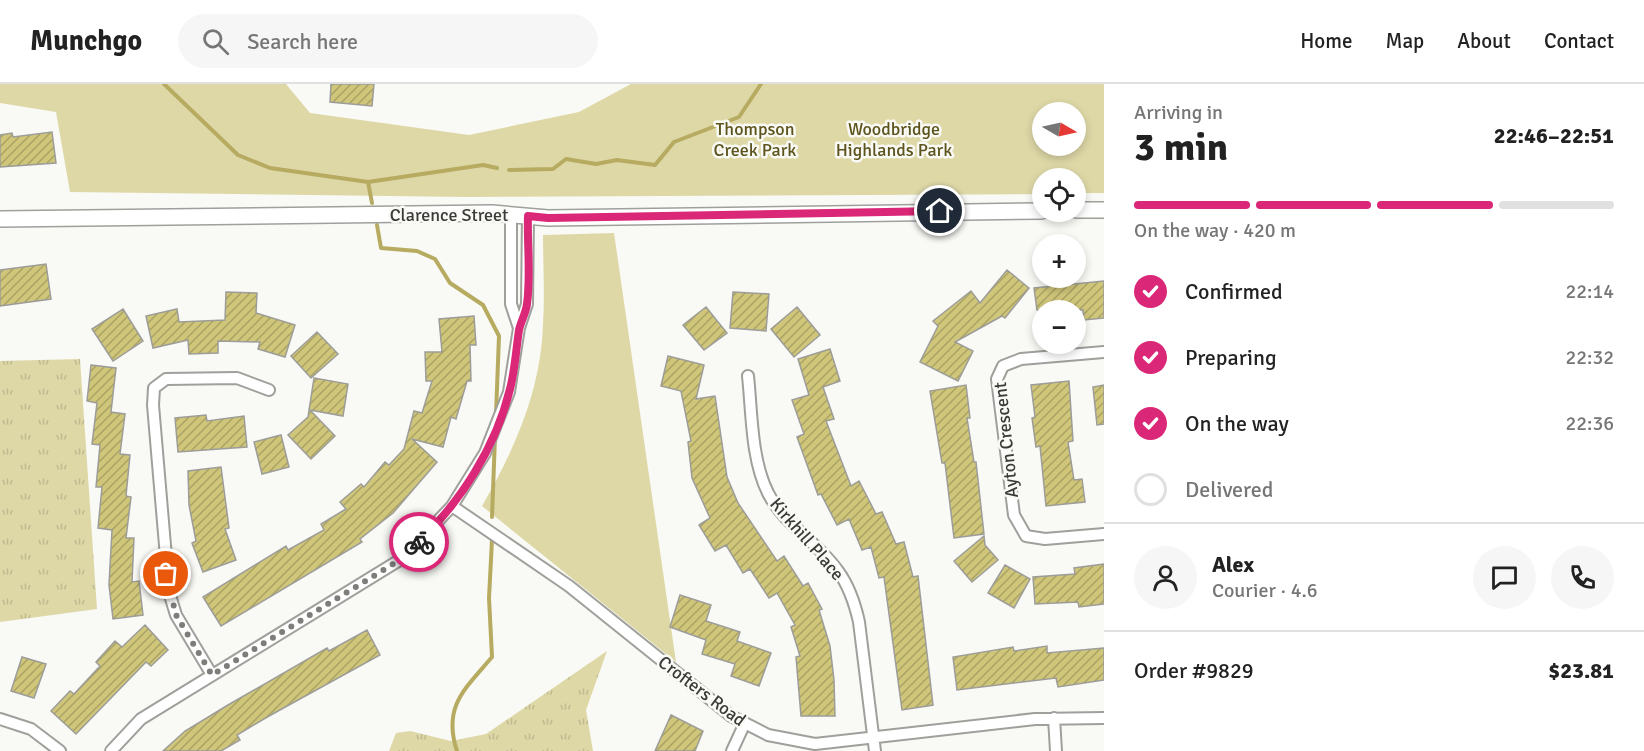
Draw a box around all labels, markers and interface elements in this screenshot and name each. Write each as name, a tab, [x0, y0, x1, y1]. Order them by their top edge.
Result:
search box	[178, 14, 598, 68]
text: Munchgo	[30, 24, 142, 58]
icon: search	[199, 25, 232, 58]
text: Search here	[247, 28, 358, 55]
text: Home	[1300, 28, 1353, 54]
text: Map	[1386, 28, 1424, 54]
text: About	[1457, 28, 1511, 54]
text: Contact	[1544, 28, 1614, 54]
text: Arriving in	[1134, 100, 1223, 125]
north arrow	[1032, 102, 1086, 156]
map controls	[1032, 102, 1086, 354]
park label: Thompson Creek Park	[714, 118, 796, 161]
park label: Woodbridge Highlands Park	[836, 118, 952, 161]
text: 22:46–22:51	[1494, 122, 1614, 149]
text: 3 min	[1134, 123, 1228, 171]
button: locate	[1032, 168, 1086, 222]
pin	[914, 185, 965, 236]
icon: home	[923, 194, 956, 227]
street label: Clarence Street	[390, 204, 508, 226]
text: On the way · 420 m	[1134, 218, 1296, 243]
button: +	[1032, 234, 1086, 288]
icon: check	[1134, 275, 1167, 308]
text: Confirmed	[1185, 278, 1283, 305]
text: 22:14	[1565, 279, 1614, 304]
button: −	[1032, 300, 1086, 354]
icon: check	[1134, 341, 1167, 374]
text: Preparing	[1185, 344, 1277, 371]
text: 22:32	[1565, 345, 1614, 370]
street label: Ayton Crescent	[989, 381, 1023, 499]
icon: check	[1134, 407, 1167, 440]
text: On the way	[1185, 410, 1289, 437]
text: 22:36	[1565, 411, 1614, 436]
text: Delivered	[1185, 476, 1273, 503]
street label: Kirkhill Place	[765, 493, 849, 585]
courier	[389, 512, 449, 572]
icon: bike	[403, 526, 436, 559]
button: person	[1134, 546, 1197, 609]
button: chat	[1473, 546, 1536, 609]
button: phone	[1551, 546, 1614, 609]
pin	[140, 548, 191, 599]
text: Alex	[1212, 551, 1254, 578]
icon: bag	[149, 557, 182, 590]
text: Courier · 4.6	[1212, 578, 1318, 603]
street label: Crofters Road	[654, 651, 750, 731]
text: Order #9829	[1134, 657, 1254, 684]
text: $23.81	[1548, 657, 1614, 684]

